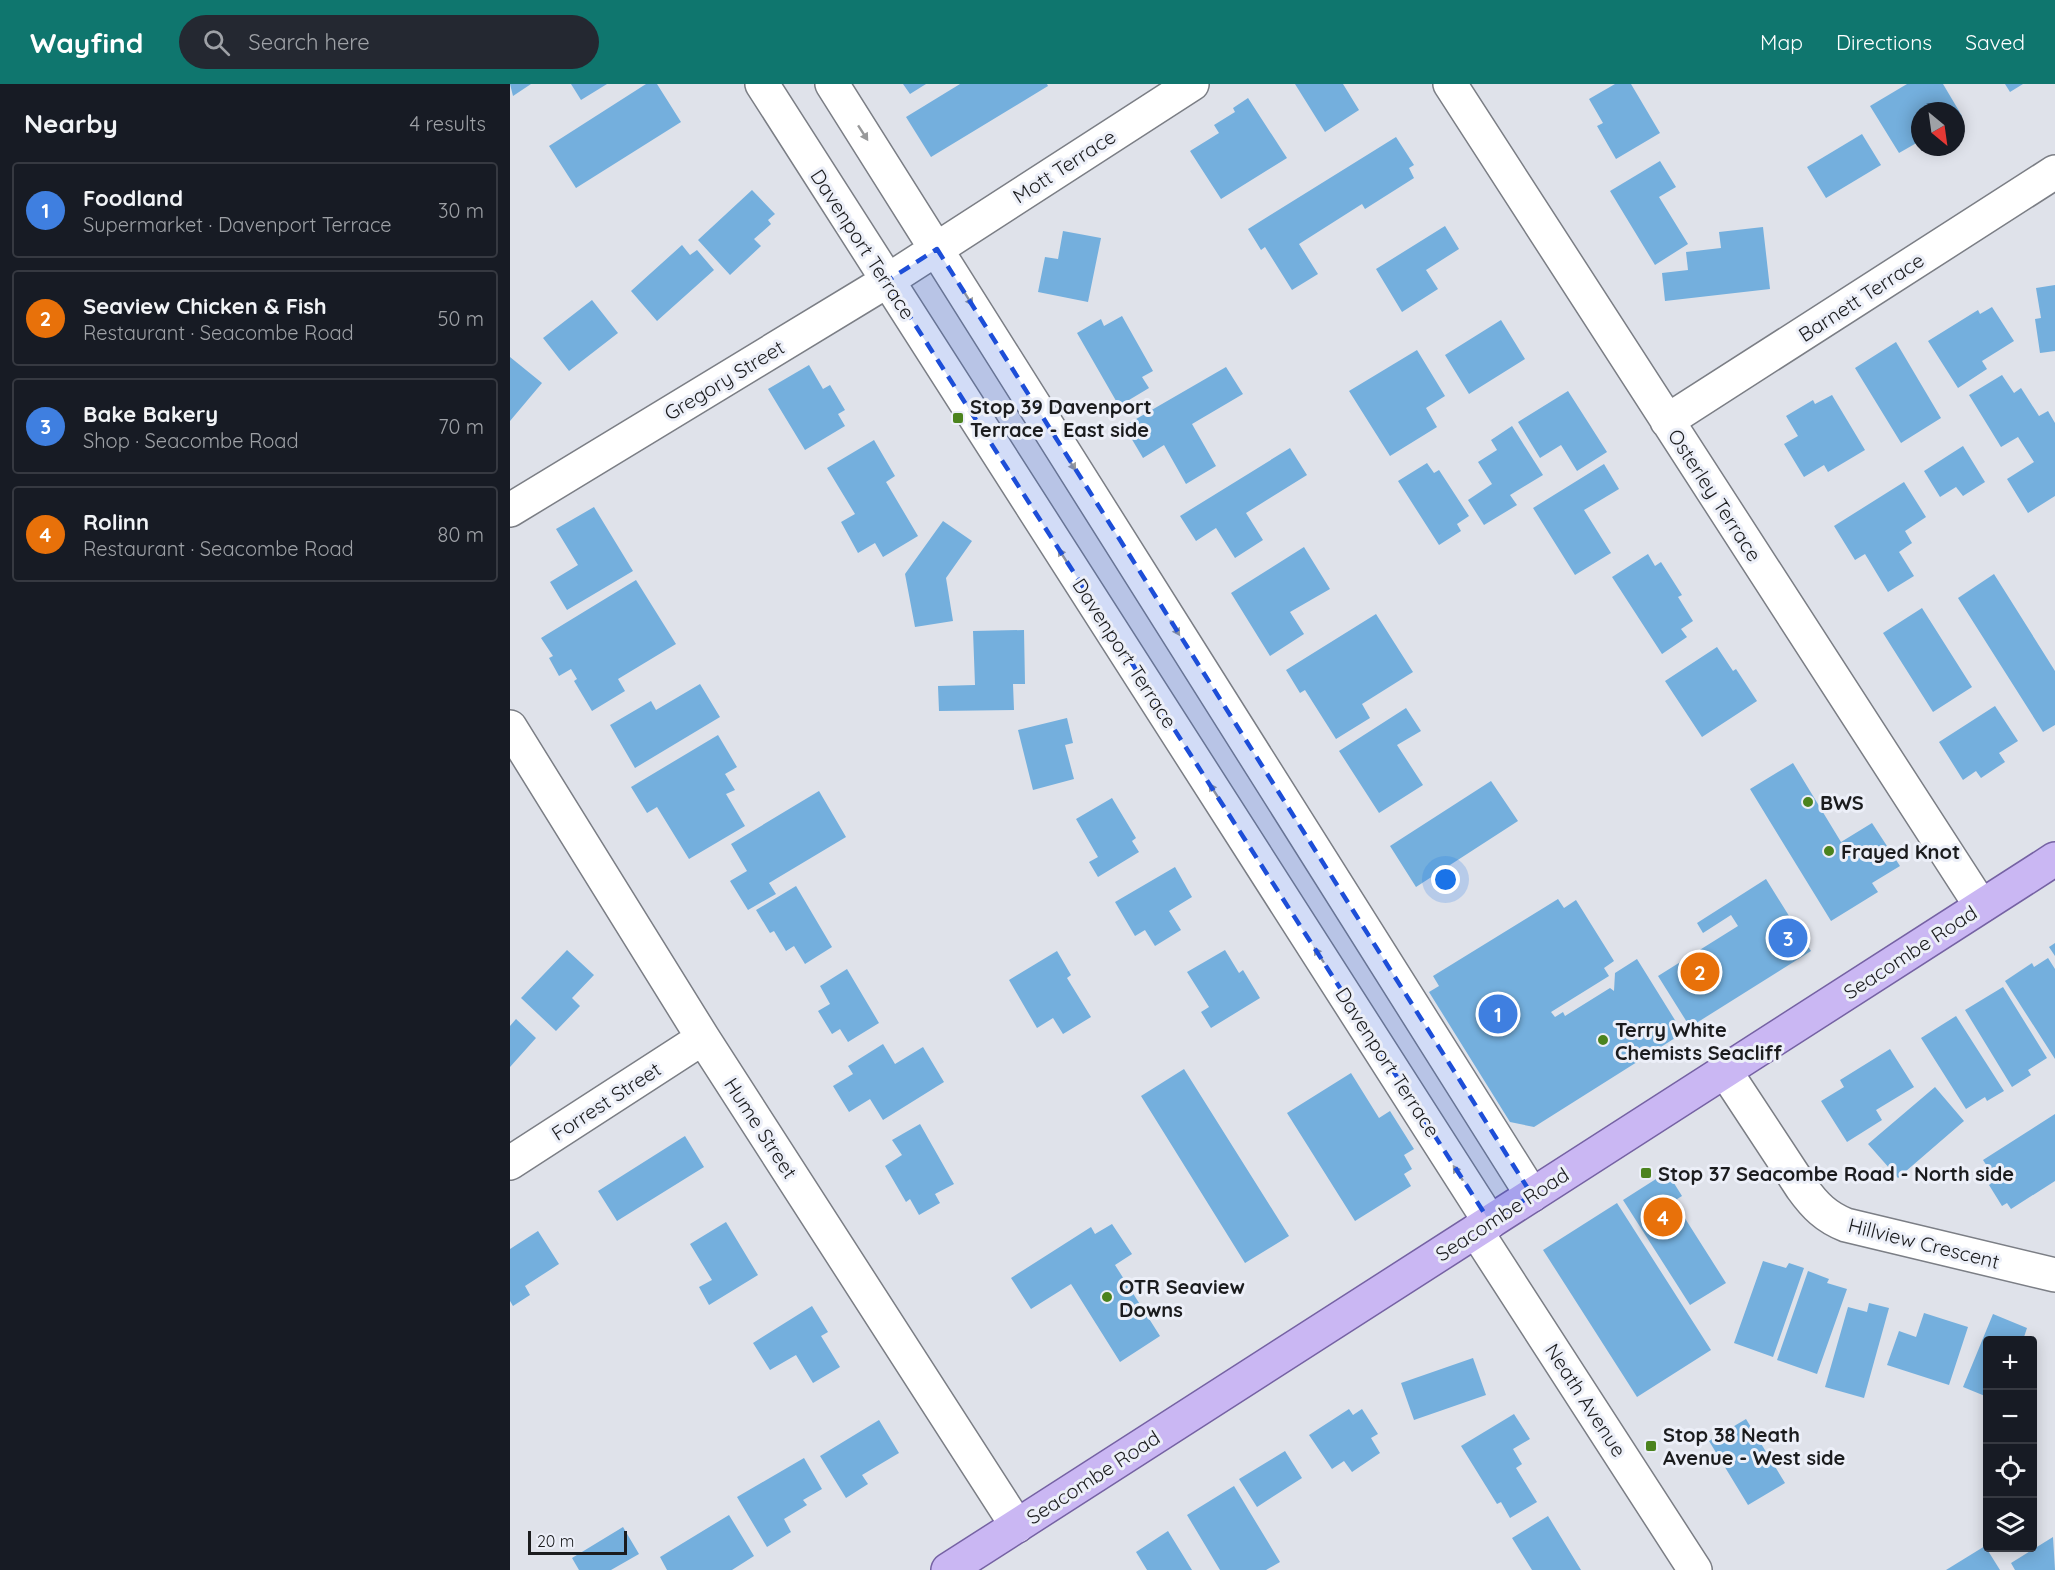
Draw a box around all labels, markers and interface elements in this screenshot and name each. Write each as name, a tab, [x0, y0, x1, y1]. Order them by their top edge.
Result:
search box	[179, 15, 599, 69]
text: Wayfind	[30, 25, 143, 60]
icon: search	[200, 26, 233, 59]
text: Search here	[248, 28, 370, 56]
text: Map	[1760, 29, 1803, 55]
text: Directions	[1836, 29, 1932, 55]
text: Saved	[1965, 29, 2025, 55]
north arrow	[1911, 102, 1965, 156]
text: Nearby	[24, 107, 118, 140]
text: 4 results	[410, 111, 486, 136]
street label: Mott Terrace	[1008, 124, 1120, 208]
one-way arrow	[857, 125, 868, 141]
street label: Davenport Terrace	[805, 164, 921, 324]
text: Foodland	[83, 184, 183, 212]
text: 1	[42, 198, 49, 223]
text: 30 m	[438, 198, 484, 223]
text: Supermarket · Davenport Terrace	[83, 212, 392, 237]
street label: Barnett Terrace	[1794, 247, 1928, 347]
one-way arrow	[962, 290, 973, 306]
text: Seaview Chicken & Fish	[83, 292, 327, 320]
text: 2	[40, 306, 51, 331]
text: 50 m	[438, 306, 484, 331]
text: Restaurant · Seacombe Road	[83, 320, 354, 345]
street label: Gregory Street	[659, 334, 789, 426]
place label: Stop 39 Davenport Terrace - East side	[970, 394, 1152, 442]
text: Bake Bakery	[83, 400, 218, 428]
marker: Stop 39 Davenport Terrace - East side	[951, 411, 965, 425]
text: 3	[40, 414, 51, 439]
text: 70 m	[438, 414, 484, 439]
street label: Osterley Terrace	[1663, 424, 1767, 566]
text: Shop · Seacombe Road	[83, 428, 299, 453]
one-way arrow	[1066, 455, 1077, 471]
text: Rolinn	[83, 508, 149, 536]
text: 4	[40, 522, 51, 547]
text: 80 m	[438, 522, 484, 547]
text: Restaurant · Seacombe Road	[83, 536, 354, 561]
one-way arrow	[1058, 548, 1069, 565]
street label: Davenport Terrace	[1067, 573, 1183, 733]
one-way arrow	[1170, 620, 1181, 636]
one-way arrow	[1209, 783, 1220, 799]
place label: BWS	[1820, 790, 1864, 815]
marker: BWS	[1801, 795, 1815, 809]
place label: Frayed Knot	[1841, 839, 1960, 864]
marker: Frayed Knot	[1822, 844, 1836, 858]
your location	[1431, 865, 1460, 894]
street label: Seacombe Road	[1839, 900, 1981, 1004]
pin: 3	[1768, 916, 1808, 960]
one-way arrow	[1313, 948, 1325, 964]
pin: 2	[1680, 950, 1720, 994]
street label: Davenport Terrace	[1330, 982, 1446, 1142]
pin: 1	[1478, 992, 1518, 1036]
place label: Terry White Chemists Seacliff	[1615, 1017, 1783, 1065]
marker: Terry White Chemists Seacliff	[1596, 1033, 1610, 1047]
street label: Forrest Street	[547, 1056, 666, 1146]
street label: Hume Street	[719, 1073, 803, 1183]
place label: Stop 37 Seacombe Road - North side	[1658, 1161, 2014, 1186]
street label: Seacombe Road	[1431, 1162, 1573, 1266]
one-way arrow	[1453, 1165, 1464, 1181]
marker: Stop 37 Seacombe Road - North side	[1639, 1166, 1653, 1180]
pin: 4	[1644, 1194, 1682, 1240]
street label: Hillview Crescent	[1846, 1212, 2002, 1274]
place label: OTR Seaview Downs	[1119, 1274, 1245, 1322]
marker: OTR Seaview Downs	[1100, 1290, 1114, 1304]
map controls	[1983, 1336, 2037, 1552]
button: +	[1983, 1336, 2037, 1390]
street label: Neath Avenue	[1540, 1339, 1632, 1461]
button: −	[1983, 1390, 2037, 1444]
place label: Stop 38 Neath Avenue - West side	[1663, 1422, 1845, 1470]
street label: Seacombe Road	[1022, 1425, 1164, 1529]
marker: Stop 38 Neath Avenue - West side	[1644, 1439, 1658, 1453]
button: locate	[1983, 1444, 2037, 1498]
button: layers	[1983, 1498, 2037, 1552]
scale bar	[528, 1528, 627, 1556]
text: 20 m	[537, 1531, 574, 1551]

